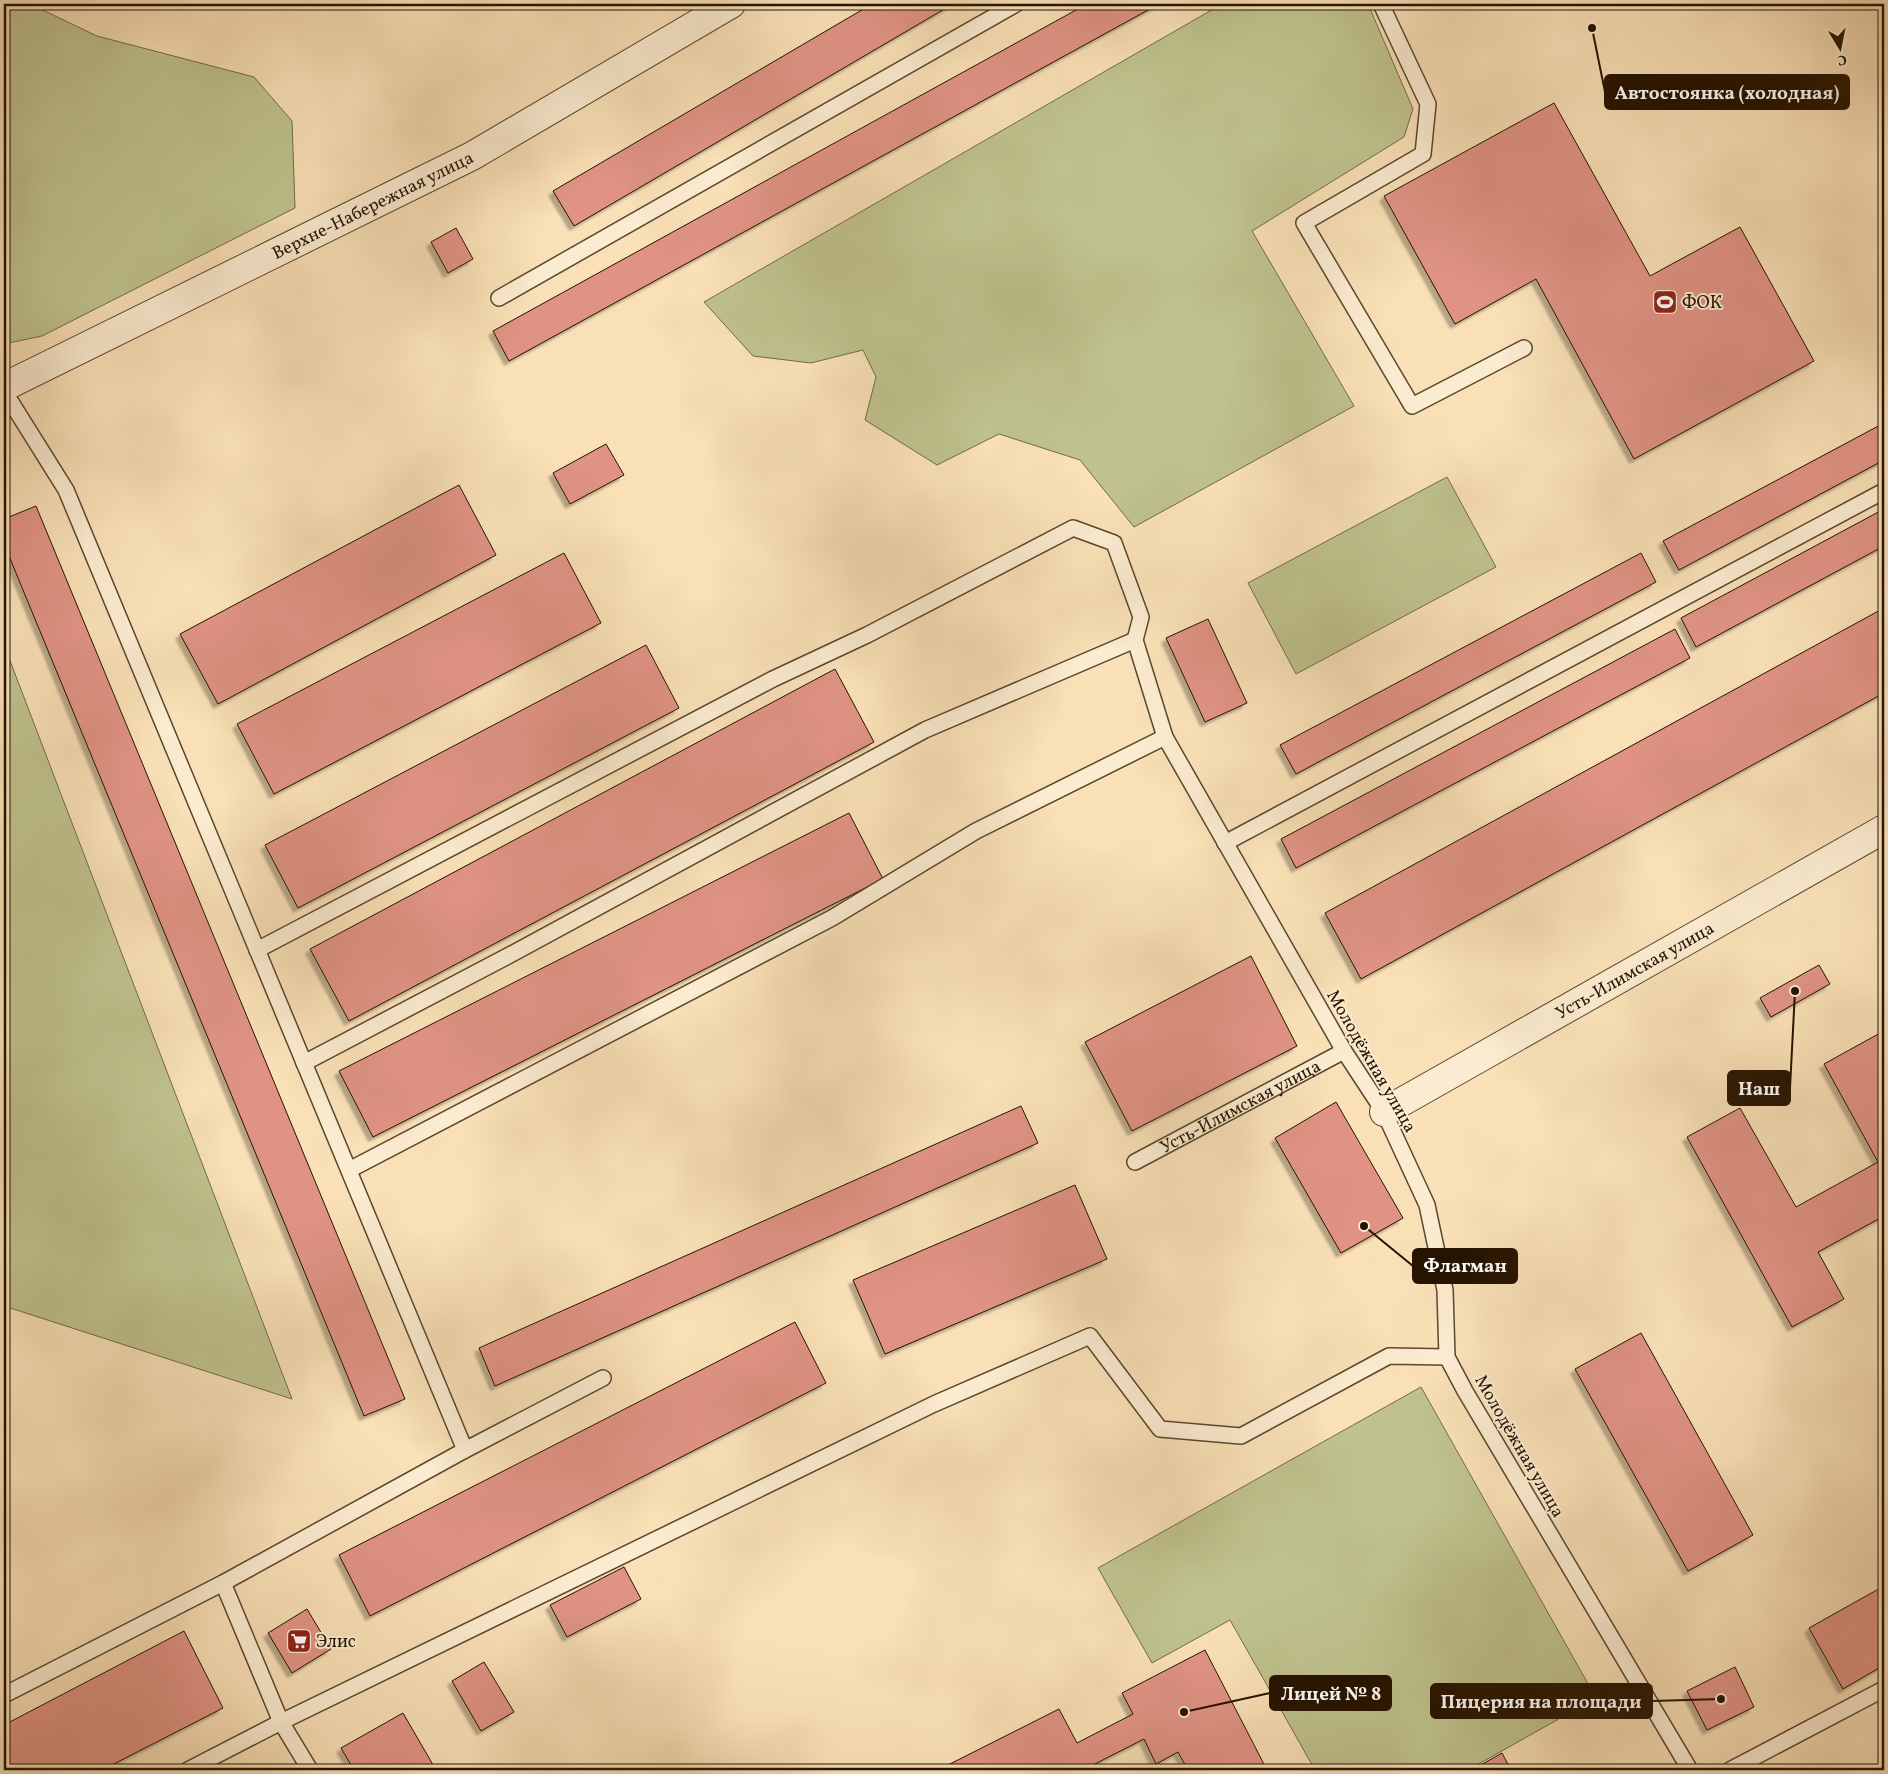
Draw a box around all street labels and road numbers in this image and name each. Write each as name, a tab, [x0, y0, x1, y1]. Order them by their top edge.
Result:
street label: Верхне-Набережная улица	[268, 146, 478, 267]
street label: Усть-Илимская улица	[1551, 917, 1719, 1026]
street label: Молодёжная улица	[1320, 986, 1422, 1138]
street label: Усть-Илимская улица	[1156, 1055, 1326, 1160]
street label: Молодёжная улица	[1468, 1371, 1570, 1523]

